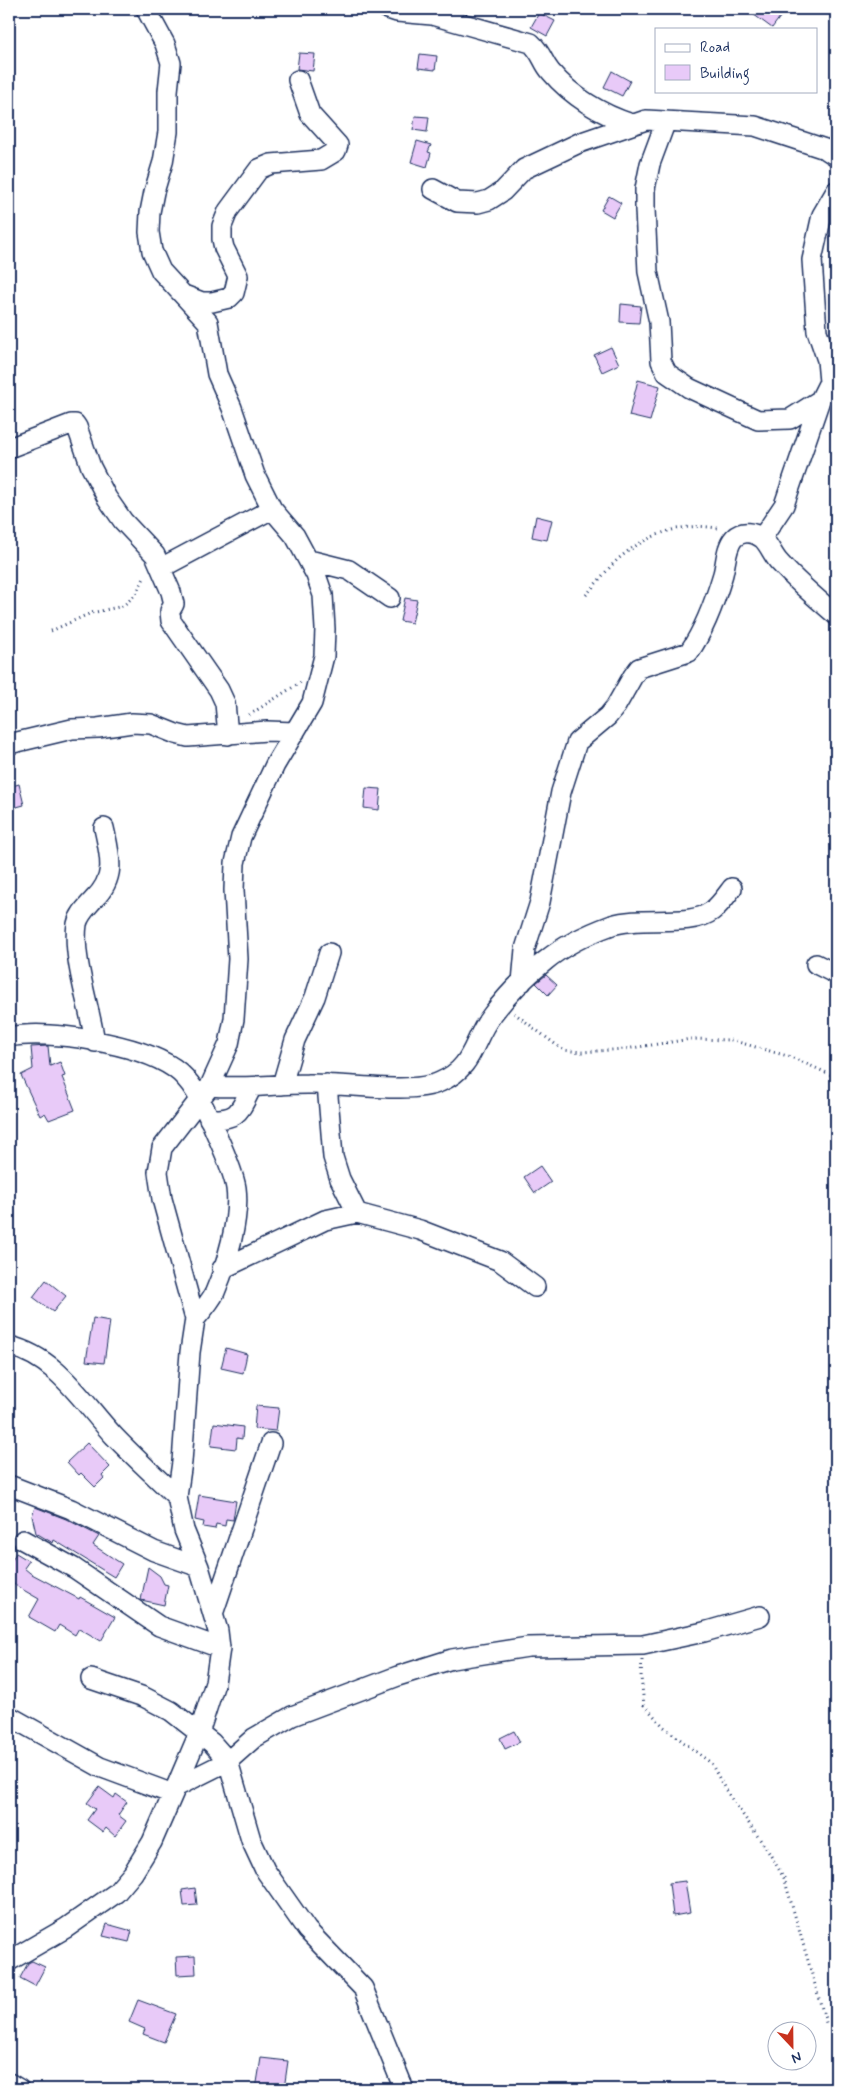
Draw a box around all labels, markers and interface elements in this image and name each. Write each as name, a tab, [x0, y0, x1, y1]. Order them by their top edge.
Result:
legend	[655, 28, 818, 92]
text: Road	[700, 38, 730, 58]
text: Building	[700, 64, 750, 85]
north arrow	[768, 2020, 818, 2070]
text: N	[789, 2047, 804, 2067]

